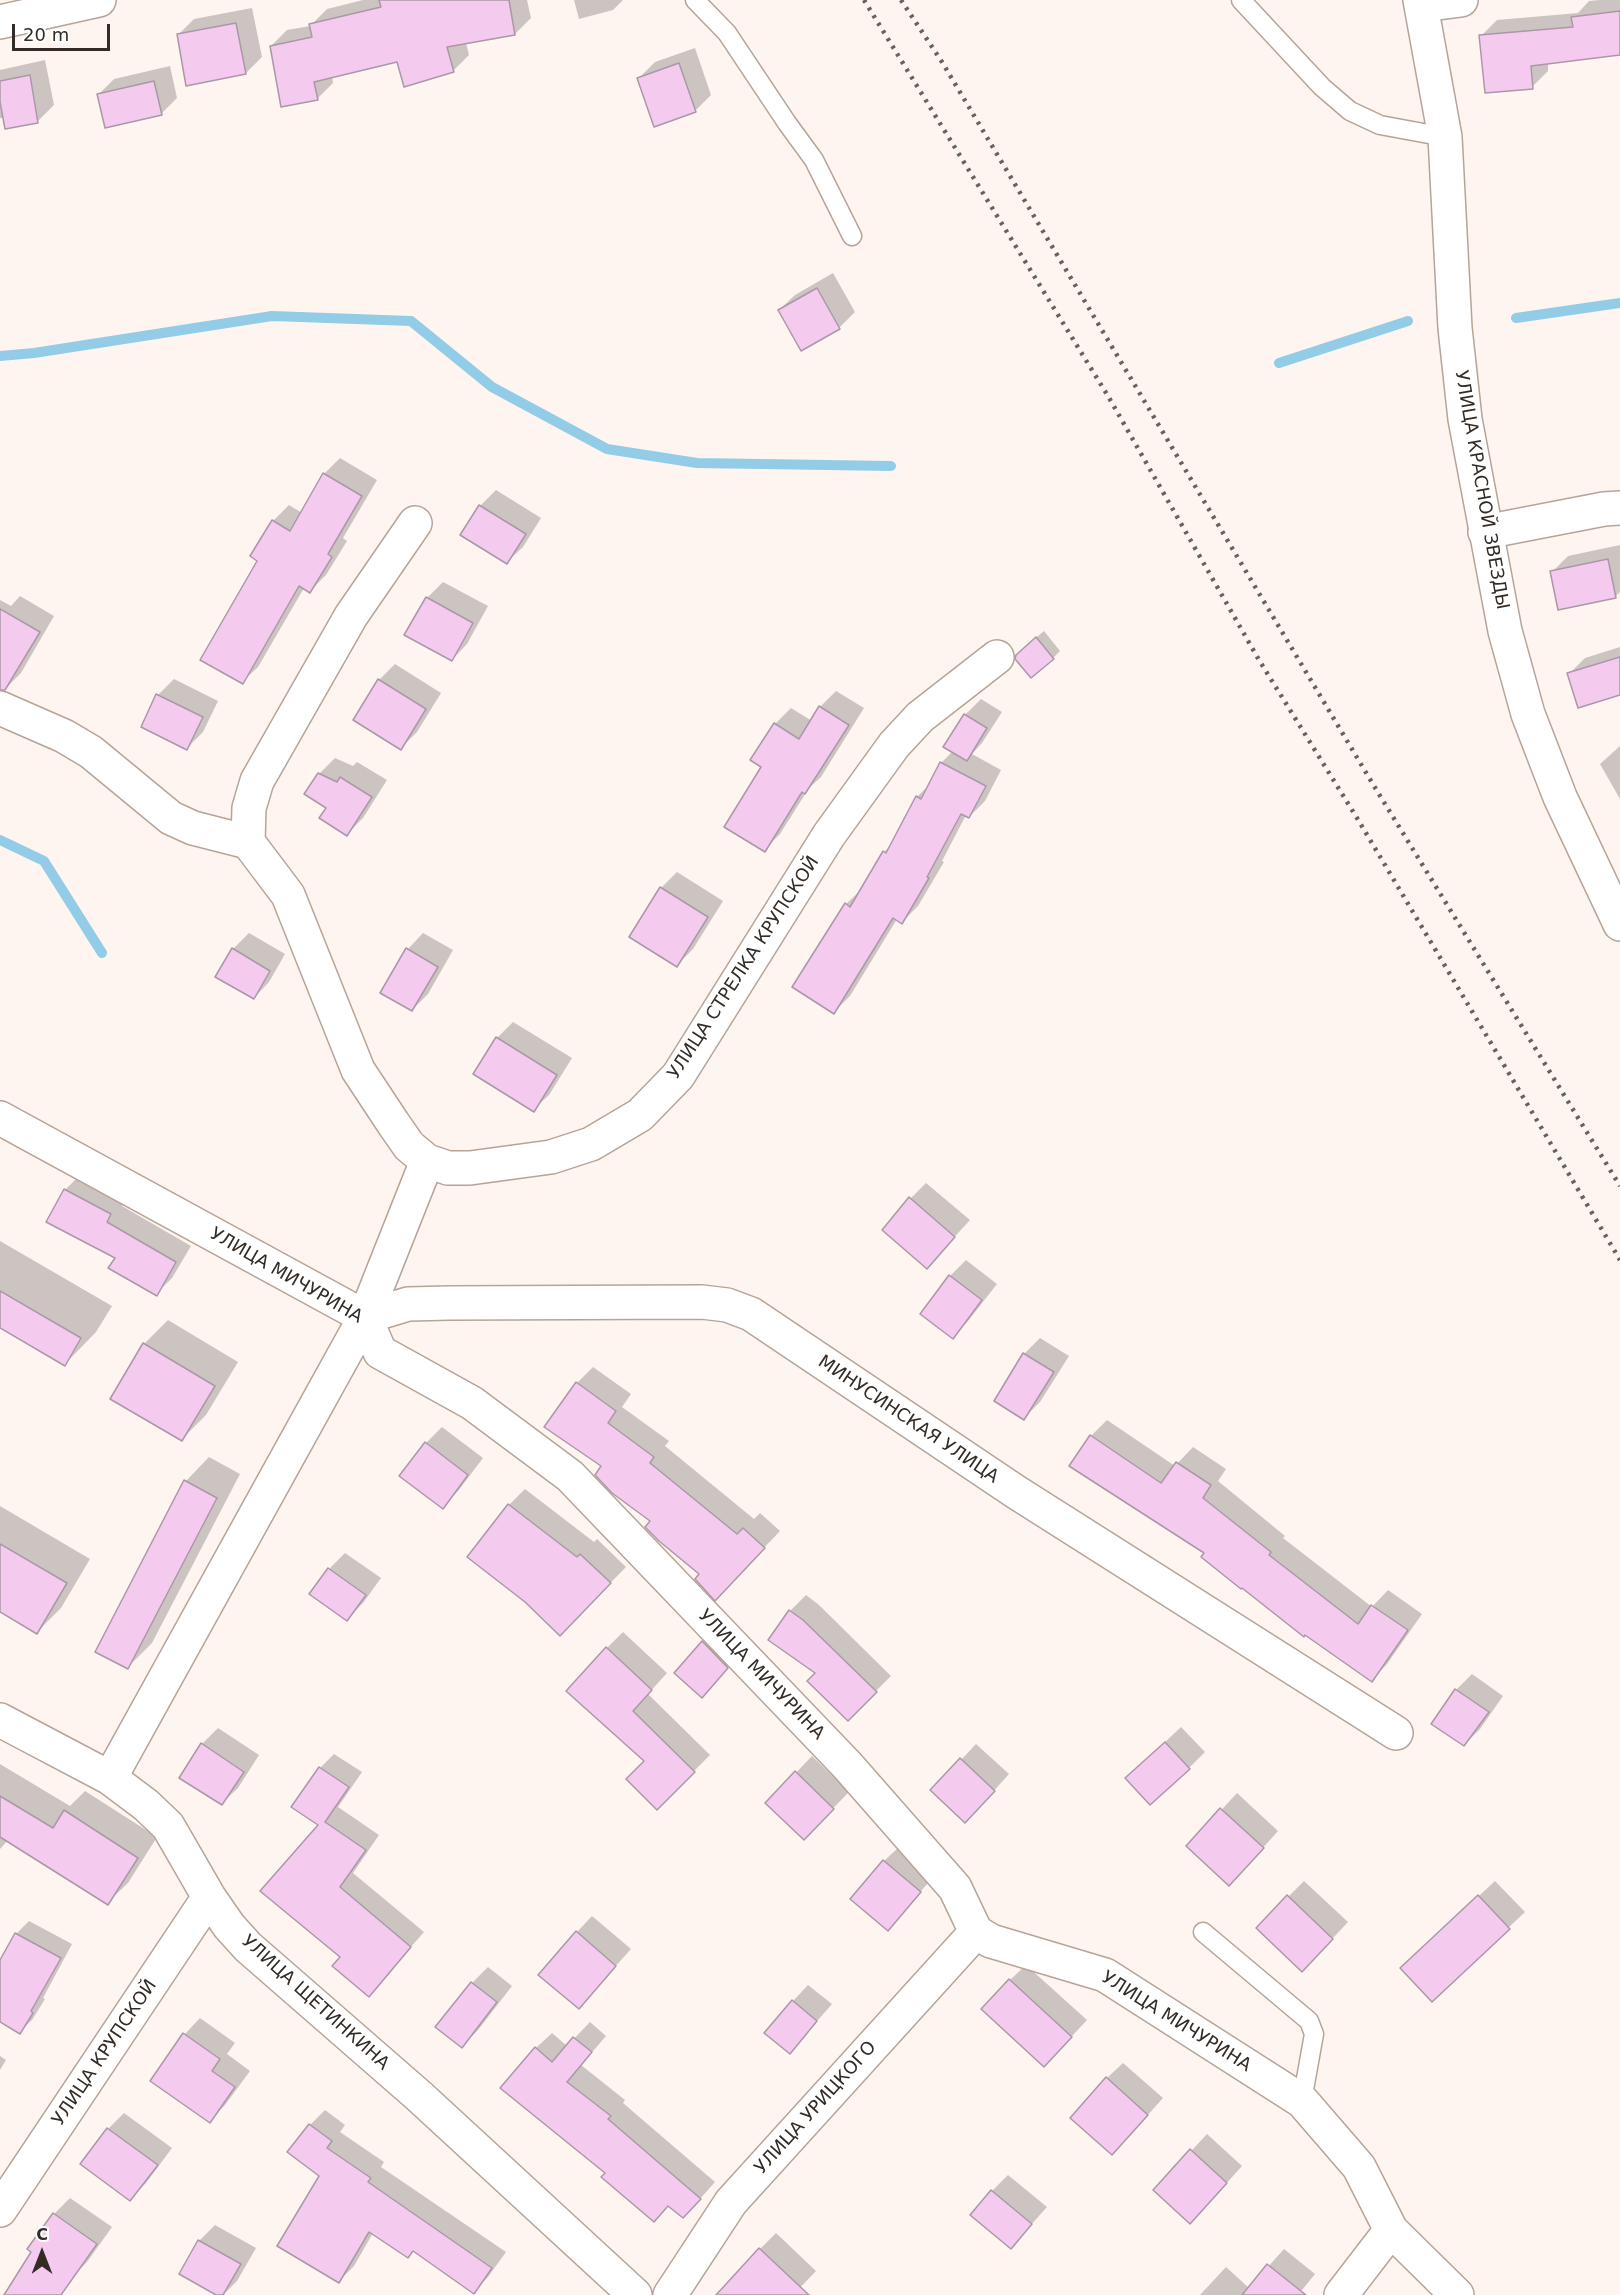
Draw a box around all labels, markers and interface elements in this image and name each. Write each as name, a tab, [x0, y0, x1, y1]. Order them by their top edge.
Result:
scale bar	[15, 12, 112, 50]
text: 20 m	[23, 24, 69, 45]
street label: УЛИЦА КРАСНОЙ ЗВЕЗДЫ	[1449, 369, 1513, 611]
street label: УЛИЦА СТРЕЛКА КРУПСКОЙ	[664, 853, 824, 1083]
street label: УЛИЦА МИЧУРИНА	[206, 1224, 366, 1328]
street label: МИНУСИНСКАЯ УЛИЦА	[814, 1351, 1002, 1489]
street label: УЛИЦА МИЧУРИНА	[693, 1605, 829, 1745]
street label: УЛИЦА ЩЕТИНКИНА	[237, 1931, 393, 2075]
street label: УЛИЦА МИЧУРИНА	[1097, 1967, 1255, 2077]
street label: УЛИЦА КРУПСКОЙ	[48, 1976, 162, 2130]
street label: УЛИЦА УРИЦКОГО	[751, 2037, 881, 2179]
north arrow	[12, 2223, 72, 2283]
text: С	[36, 2225, 48, 2244]

